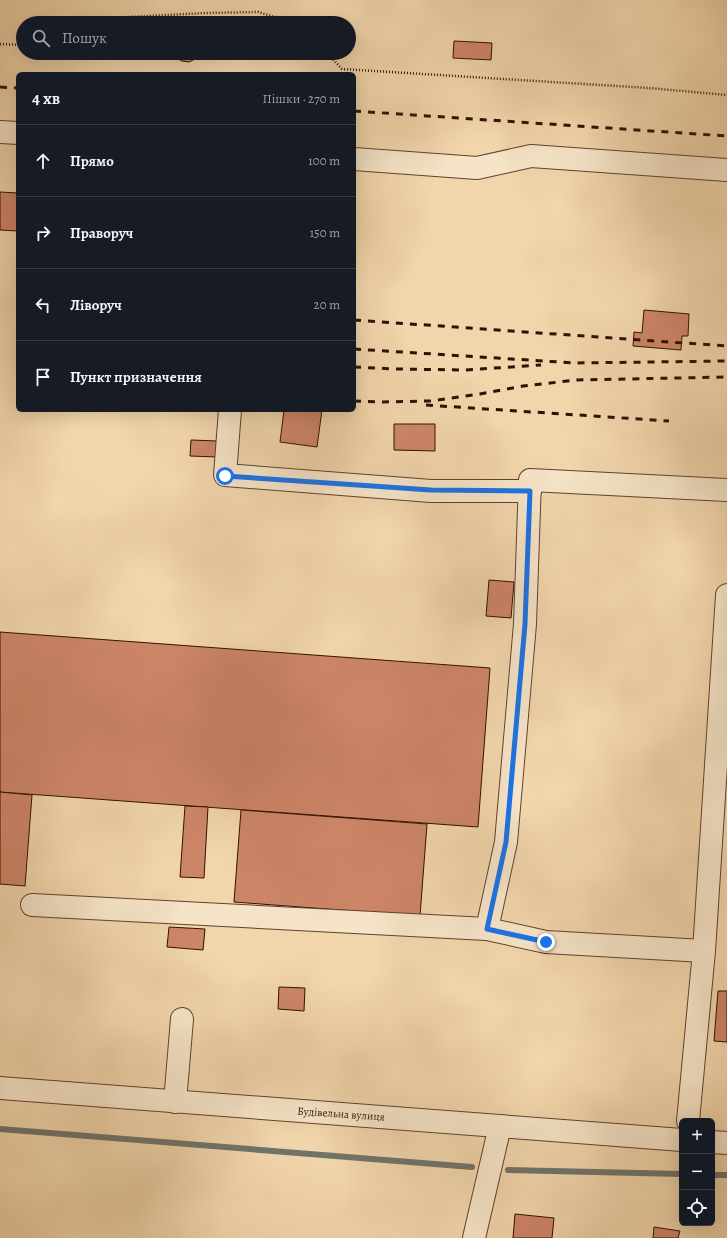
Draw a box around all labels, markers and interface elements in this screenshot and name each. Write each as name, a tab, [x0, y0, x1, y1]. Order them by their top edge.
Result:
search box	[16, 16, 356, 60]
icon: search	[30, 27, 52, 49]
text: Пошук	[62, 28, 107, 48]
text: 4 хв	[32, 87, 60, 110]
text: Пішки · 270 m	[263, 90, 340, 107]
icon: ahead	[32, 150, 54, 172]
text: Прямо	[70, 151, 114, 171]
text: 100 m	[308, 152, 340, 169]
icon: right	[32, 222, 54, 244]
text: Праворуч	[70, 223, 133, 243]
text: 150 m	[310, 224, 340, 241]
icon: left	[32, 294, 54, 316]
text: Ліворуч	[70, 295, 122, 315]
text: 20 m	[314, 296, 340, 313]
icon: arrive	[32, 366, 54, 388]
text: Пункт призначення	[70, 367, 202, 387]
route start	[216, 467, 234, 485]
route end	[537, 933, 555, 951]
street label: Будівельна вулиця	[297, 1103, 385, 1125]
map controls	[679, 1118, 715, 1226]
button: +	[679, 1118, 715, 1154]
button: −	[679, 1154, 715, 1190]
button: locate	[679, 1190, 715, 1226]

